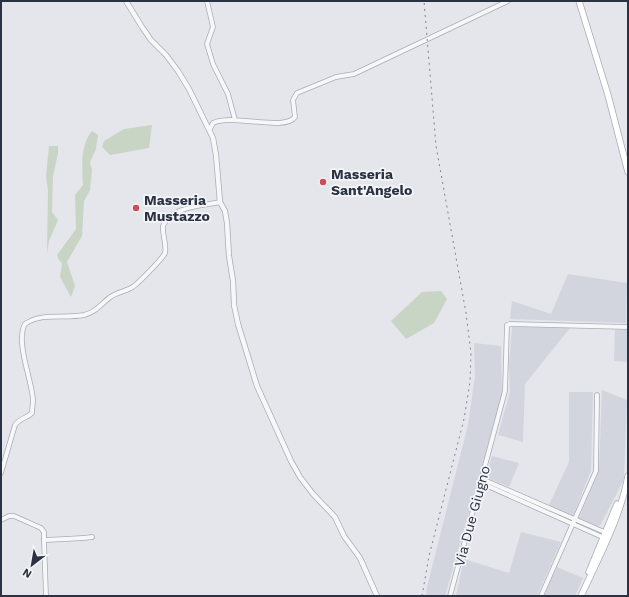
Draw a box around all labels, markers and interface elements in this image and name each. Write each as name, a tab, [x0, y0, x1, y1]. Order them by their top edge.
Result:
place label: Masseria Sant'Angelo	[331, 166, 413, 198]
marker: Masseria Sant'Angelo	[318, 177, 328, 187]
place label: Masseria Mustazzo	[144, 192, 210, 224]
marker: Masseria Mustazzo	[131, 203, 141, 213]
street label: Via Due Giugno	[451, 464, 493, 568]
north arrow	[12, 545, 52, 585]
text: N	[20, 565, 34, 581]

